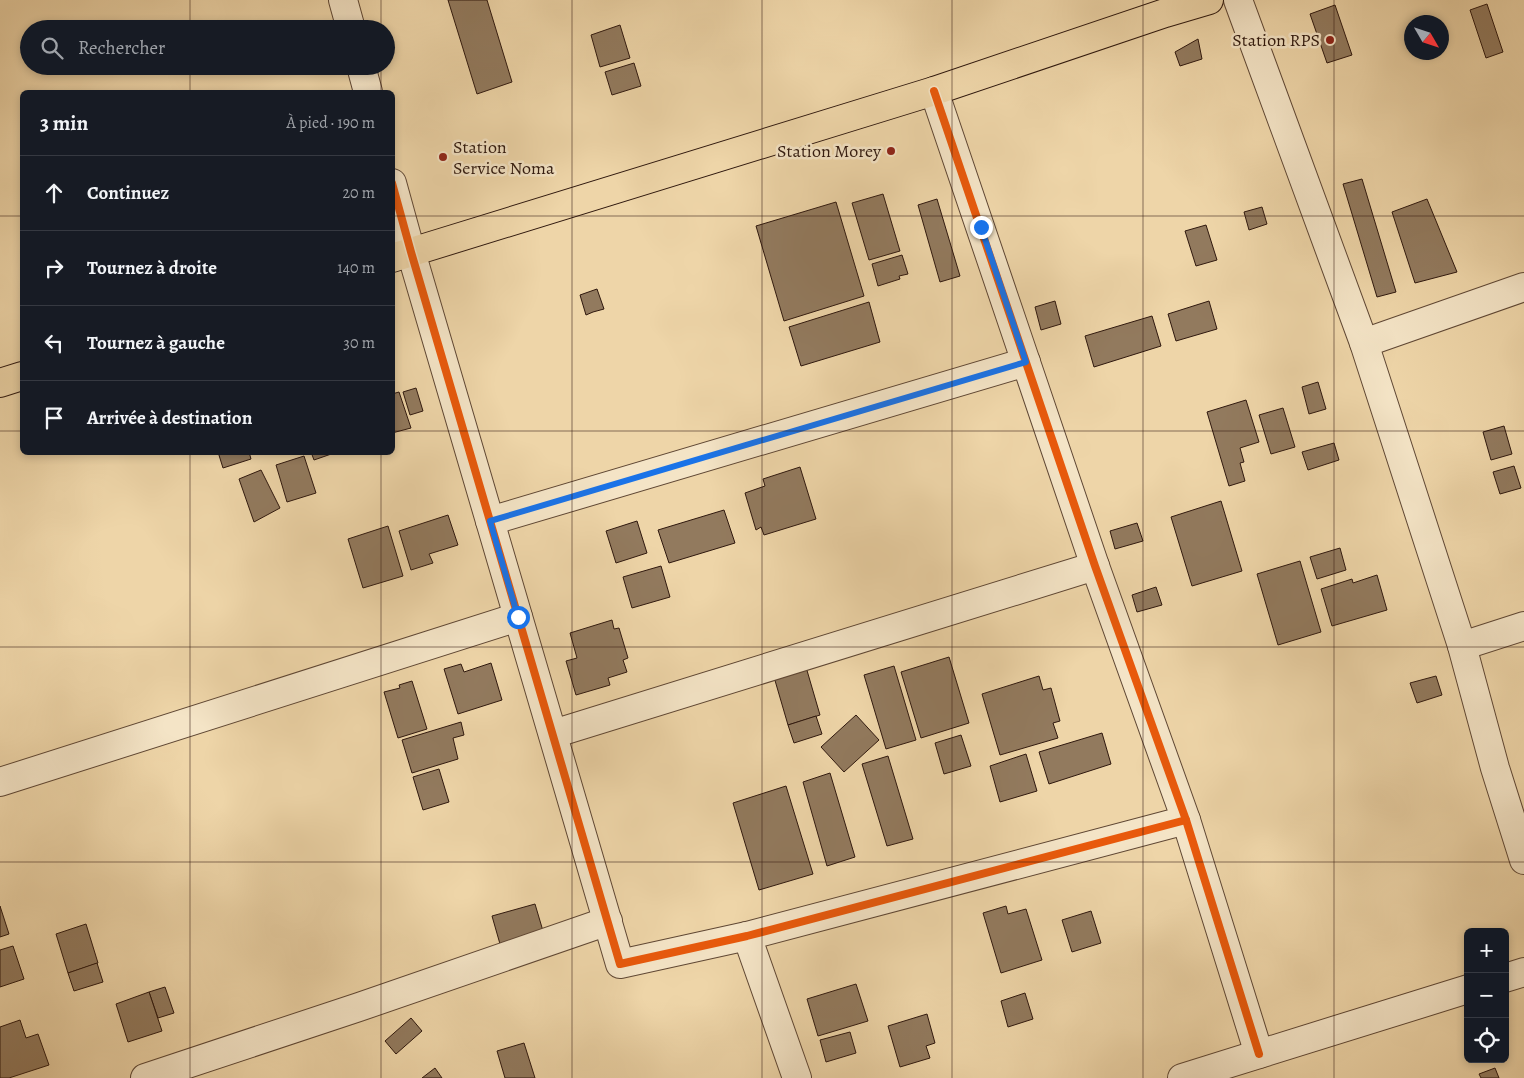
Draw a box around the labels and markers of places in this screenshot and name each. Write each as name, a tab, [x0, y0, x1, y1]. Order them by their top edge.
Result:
place label: Station RPS	[1232, 28, 1320, 52]
marker: Station RPS	[1324, 34, 1336, 46]
place label: Station Service Noma	[453, 135, 555, 180]
place label: Station Morey	[777, 139, 882, 163]
marker: Station Morey	[885, 145, 897, 157]
marker: Station Service Noma	[437, 151, 449, 163]

